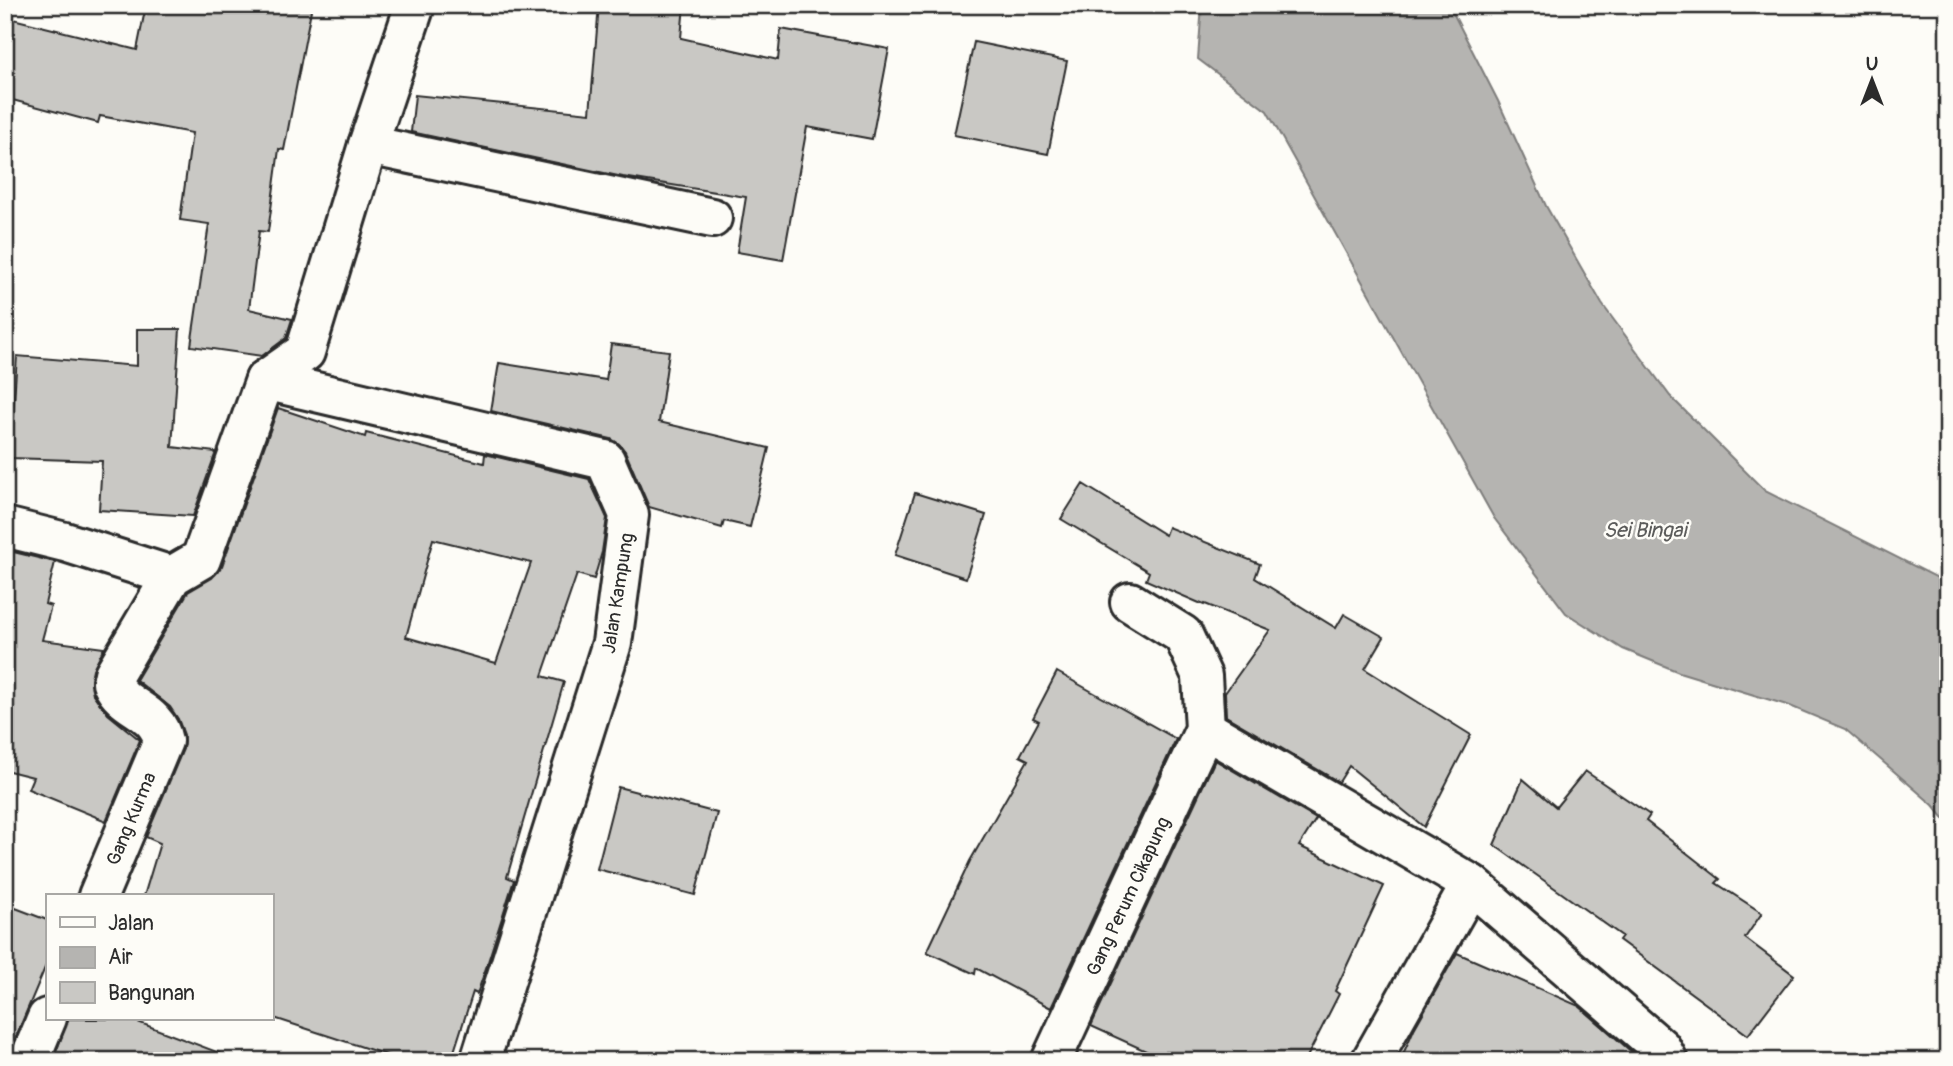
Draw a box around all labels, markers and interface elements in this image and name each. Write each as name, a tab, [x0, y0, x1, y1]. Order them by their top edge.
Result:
north arrow	[1838, 46, 1908, 116]
text: U	[1866, 52, 1878, 76]
water label: Sei Bingai	[1604, 517, 1689, 544]
street label: Jalan Kampung	[597, 531, 639, 655]
street label: Gang Kurma	[101, 769, 162, 869]
street label: Gang Perum Cikapung	[1081, 813, 1176, 980]
legend	[46, 894, 273, 1020]
text: Jalan	[108, 910, 154, 937]
text: Air	[108, 944, 133, 971]
text: Bangunan	[108, 980, 195, 1007]

